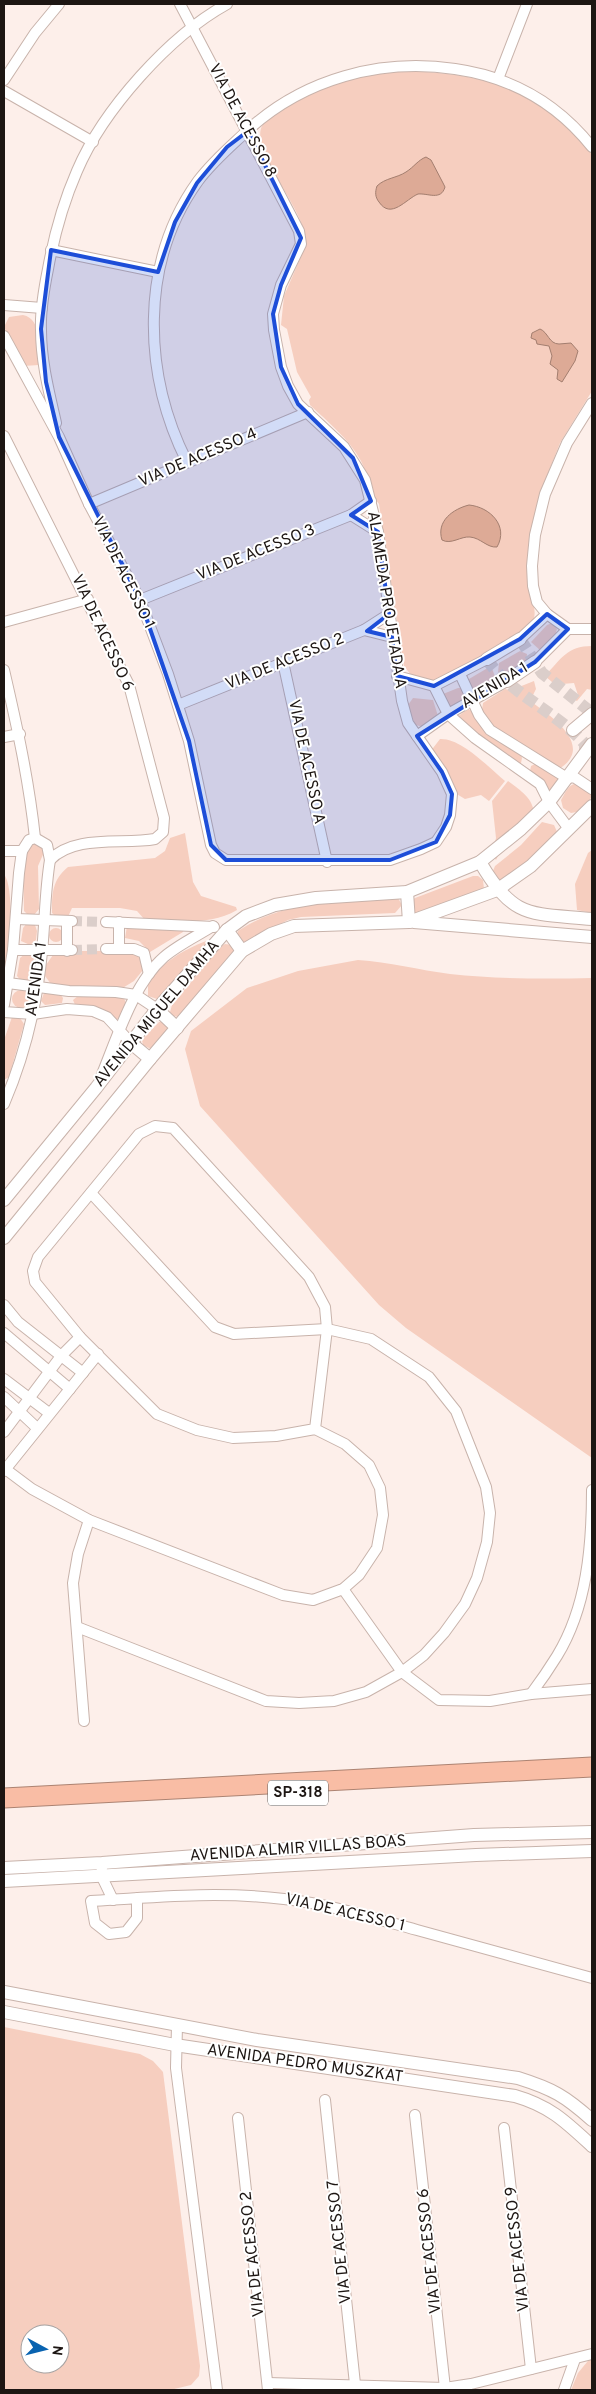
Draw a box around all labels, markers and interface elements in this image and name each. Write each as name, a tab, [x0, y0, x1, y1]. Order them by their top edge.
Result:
street label: VIA DE ACESSO 8	[204, 61, 280, 181]
street label: VIA DE ACESSO 4	[136, 424, 260, 492]
street label: ALAMEDA PROJETADA A	[362, 510, 410, 690]
street label: VIA DE ACESSO 1	[87, 514, 159, 632]
street label: VIA DE ACESSO 3	[194, 520, 318, 586]
street label: VIA DE ACESSO 6	[66, 572, 138, 694]
street label: VIA DE ACESSO 2	[223, 629, 347, 695]
street label: AVENIDA 1	[458, 658, 532, 714]
street label: VIA DE ACESSO A	[283, 698, 329, 826]
street label: AVENIDA MIGUEL DAMHA	[90, 936, 224, 1091]
street label: AVENIDA 1	[22, 941, 52, 1017]
road number: SP-318	[268, 1780, 328, 1806]
street label: AVENIDA ALMIR VILLAS BOAS	[189, 1831, 407, 1867]
street label: VIA DE ACESSO 1	[283, 1889, 407, 1937]
street label: AVENIDA PEDRO MUSZKAT	[206, 2040, 404, 2088]
street label: VIA DE ACESSO 7	[324, 2179, 356, 2305]
street label: VIA DE ACESSO 9	[501, 2185, 535, 2313]
street label: VIA DE ACESSO 6	[413, 2187, 447, 2315]
street label: VIA DE ACESSO 2	[236, 2190, 270, 2318]
north arrow	[20, 2324, 70, 2374]
text: N	[47, 2344, 65, 2356]

